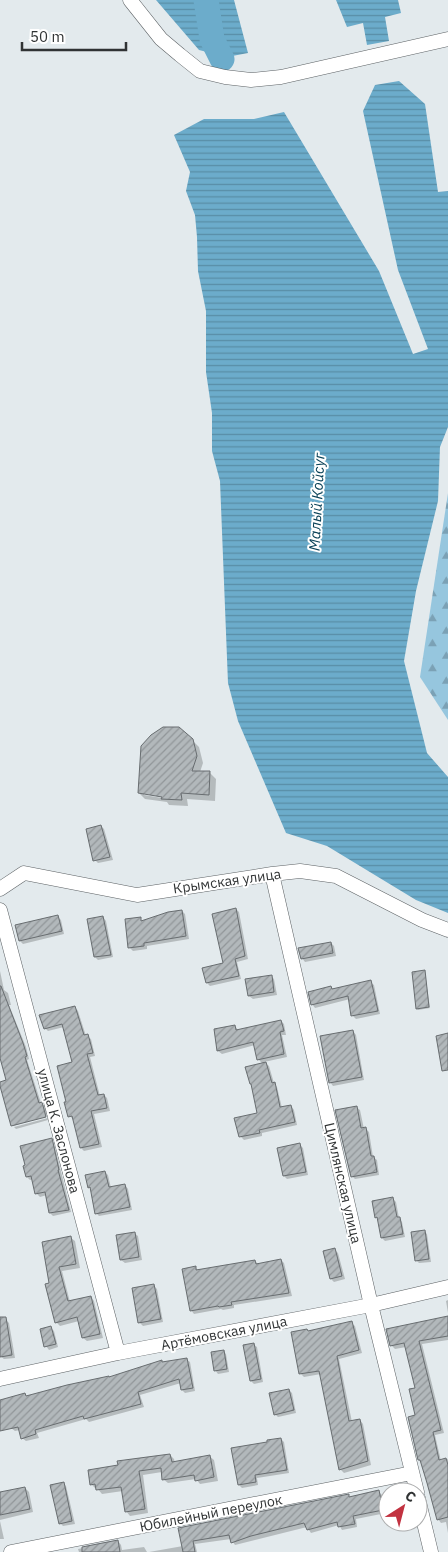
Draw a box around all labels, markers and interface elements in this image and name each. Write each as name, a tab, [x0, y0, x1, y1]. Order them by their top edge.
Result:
scale bar	[22, 20, 126, 52]
text: 50 m	[30, 27, 65, 46]
water label: Малый Койсуг	[304, 452, 329, 551]
street label: Крымская улица	[172, 864, 283, 897]
street label: улица К. Заслонова	[34, 1067, 84, 1196]
street label: Цимлянская улица	[320, 1121, 366, 1246]
street label: Артёмовская улица	[159, 1312, 289, 1354]
north arrow	[378, 1482, 428, 1532]
text: С	[402, 1487, 420, 1506]
street label: Юбилейный переулок	[138, 1490, 284, 1536]

